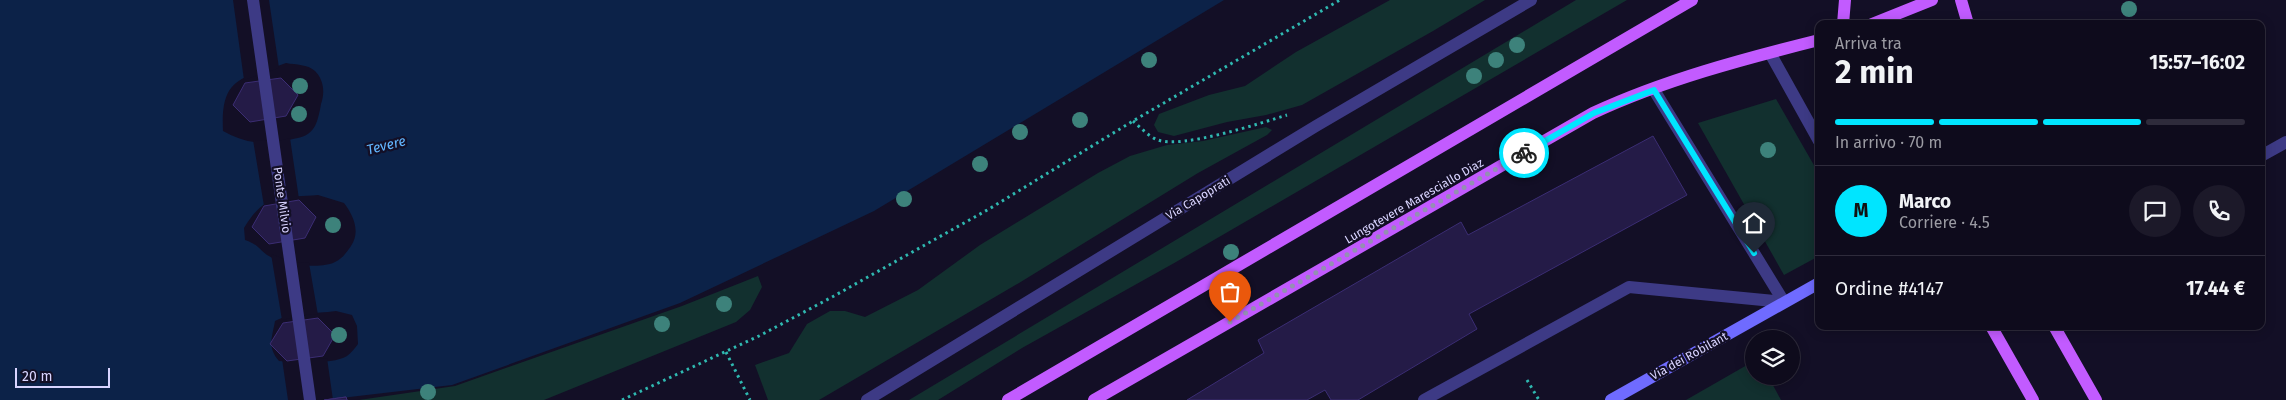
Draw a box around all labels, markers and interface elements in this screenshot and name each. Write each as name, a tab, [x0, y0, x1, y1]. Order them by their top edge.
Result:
text: Arriva tra	[1835, 34, 1902, 53]
text: 15:57–16:02	[2149, 51, 2245, 74]
text: 2 min	[1835, 53, 1914, 91]
courier	[1499, 128, 1549, 178]
water label: Tevere	[365, 132, 407, 159]
text: In arrivo · 70 m	[1835, 133, 1942, 152]
icon: bike	[1510, 139, 1538, 167]
street label: Lungotevere Maresciallo Diaz	[1342, 155, 1486, 247]
street label: Ponte Milvio	[270, 166, 294, 234]
street label: Via Capoprati	[1163, 173, 1233, 223]
button: chat	[2129, 185, 2181, 237]
button: phone	[2193, 185, 2245, 237]
text: Marco	[1899, 190, 1951, 213]
text: M	[1854, 199, 1868, 222]
pin	[1733, 202, 1775, 253]
icon: home	[1740, 209, 1768, 237]
text: Corriere · 4.5	[1899, 213, 1990, 232]
pin	[1209, 271, 1251, 322]
text: Ordine #4147	[1835, 277, 1943, 300]
text: 17.44 €	[2186, 277, 2245, 300]
icon: bag	[1216, 278, 1244, 306]
street label: Via dei Robilant	[1648, 329, 1731, 383]
map controls	[1745, 330, 1800, 385]
button: layers	[1745, 330, 1800, 385]
scale bar	[15, 365, 110, 388]
text: 20 m	[22, 368, 52, 385]

